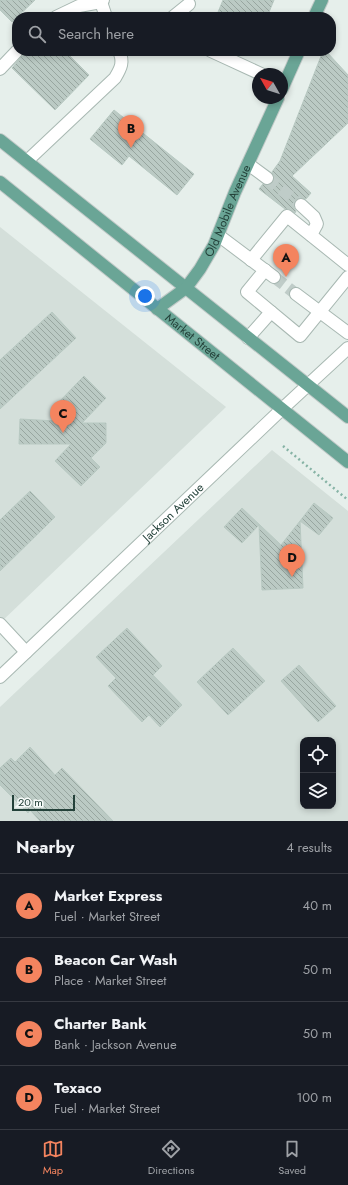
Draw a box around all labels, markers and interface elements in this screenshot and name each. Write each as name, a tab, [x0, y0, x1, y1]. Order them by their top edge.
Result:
search box	[12, 12, 336, 56]
icon: search	[26, 23, 48, 45]
text: Search here	[58, 23, 134, 45]
north arrow	[252, 68, 288, 104]
pin: B	[118, 115, 144, 148]
street label: Old Mobile Avenue	[200, 162, 255, 260]
pin: A	[273, 244, 299, 277]
your location	[135, 286, 155, 306]
street label: Market Street	[161, 309, 224, 365]
pin: C	[50, 400, 76, 433]
street label: Jackson Avenue	[137, 479, 208, 547]
pin: D	[279, 544, 305, 577]
map controls	[300, 737, 336, 809]
button: locate	[300, 737, 336, 773]
button: layers	[300, 773, 336, 809]
scale bar	[12, 793, 75, 812]
text: 20 m	[18, 794, 43, 810]
text: Nearby	[16, 835, 74, 859]
text: 4 results	[286, 838, 332, 857]
text: Market Express	[54, 885, 162, 907]
text: A	[24, 896, 34, 915]
text: 40 m	[303, 896, 332, 915]
text: Fuel · Market Street	[54, 907, 160, 926]
text: Beacon Car Wash	[54, 949, 177, 971]
text: B	[25, 960, 33, 979]
text: 50 m	[303, 960, 332, 979]
text: Place · Market Street	[54, 971, 166, 990]
text: Charter Bank	[54, 1013, 147, 1035]
text: C	[24, 1024, 34, 1043]
text: 50 m	[303, 1024, 332, 1043]
text: Bank · Jackson Avenue	[54, 1035, 177, 1054]
text: Texaco	[54, 1077, 102, 1099]
text: D	[24, 1088, 34, 1107]
text: 100 m	[297, 1088, 332, 1107]
text: Fuel · Market Street	[54, 1099, 160, 1118]
tab: Map	[42, 1138, 64, 1178]
tab: Directions	[148, 1138, 194, 1178]
tab: Saved	[278, 1138, 306, 1178]

